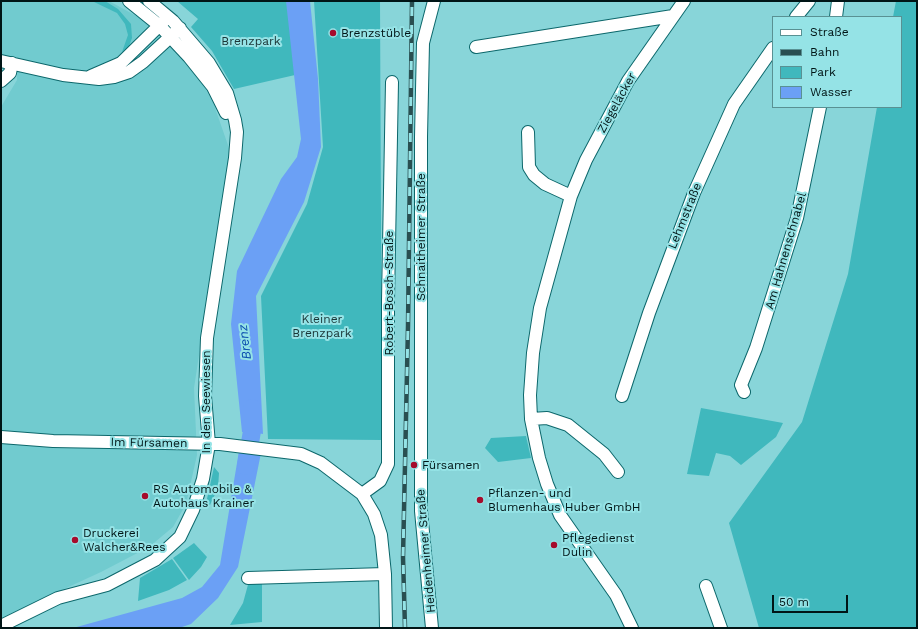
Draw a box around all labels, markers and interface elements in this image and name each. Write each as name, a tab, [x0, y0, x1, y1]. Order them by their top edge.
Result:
legend	[772, 16, 902, 108]
text: Straße	[810, 25, 849, 39]
place label: Brenzstüble	[341, 26, 411, 40]
marker: Brenzstüble	[328, 28, 338, 38]
park label: Brenzpark	[221, 34, 281, 48]
text: Bahn	[810, 45, 839, 59]
text: Park	[810, 65, 836, 79]
street label: Ziegeläcker	[595, 70, 639, 136]
text: Wasser	[810, 85, 852, 99]
street label: Schnaitheimer Straße	[414, 173, 428, 301]
street label: Lehmstraße	[665, 181, 705, 251]
street label: Am Hahnenschnabel	[762, 191, 810, 311]
street label: Robert-Bosch-Straße	[382, 231, 396, 355]
park label: Kleiner Brenzpark	[292, 312, 352, 340]
water label: Brenz	[235, 324, 255, 360]
street label: In den Seewiesen	[199, 350, 213, 454]
street label: Im Fürsamen	[110, 435, 188, 451]
place label: Fürsamen	[422, 458, 480, 472]
marker: Fürsamen	[409, 460, 419, 470]
place label: RS Automobile & Autohaus Krainer	[153, 482, 254, 510]
place label: Pflanzen- und Blumenhaus Huber GmbH	[488, 486, 641, 514]
street label: Heidenheimer Straße	[413, 489, 439, 613]
marker: RS Automobile & Autohaus Krainer	[140, 491, 150, 501]
marker: Pflanzen- und Blumenhaus Huber GmbH	[475, 495, 485, 505]
place label: Druckerei Walcher&Rees	[83, 526, 165, 554]
place label: Pflegedienst Dulin	[562, 531, 634, 559]
marker: Druckerei Walcher&Rees	[70, 535, 80, 545]
marker: Pflegedienst Dulin	[549, 540, 559, 550]
scale bar	[774, 587, 850, 613]
text: 50 m	[779, 595, 809, 609]

